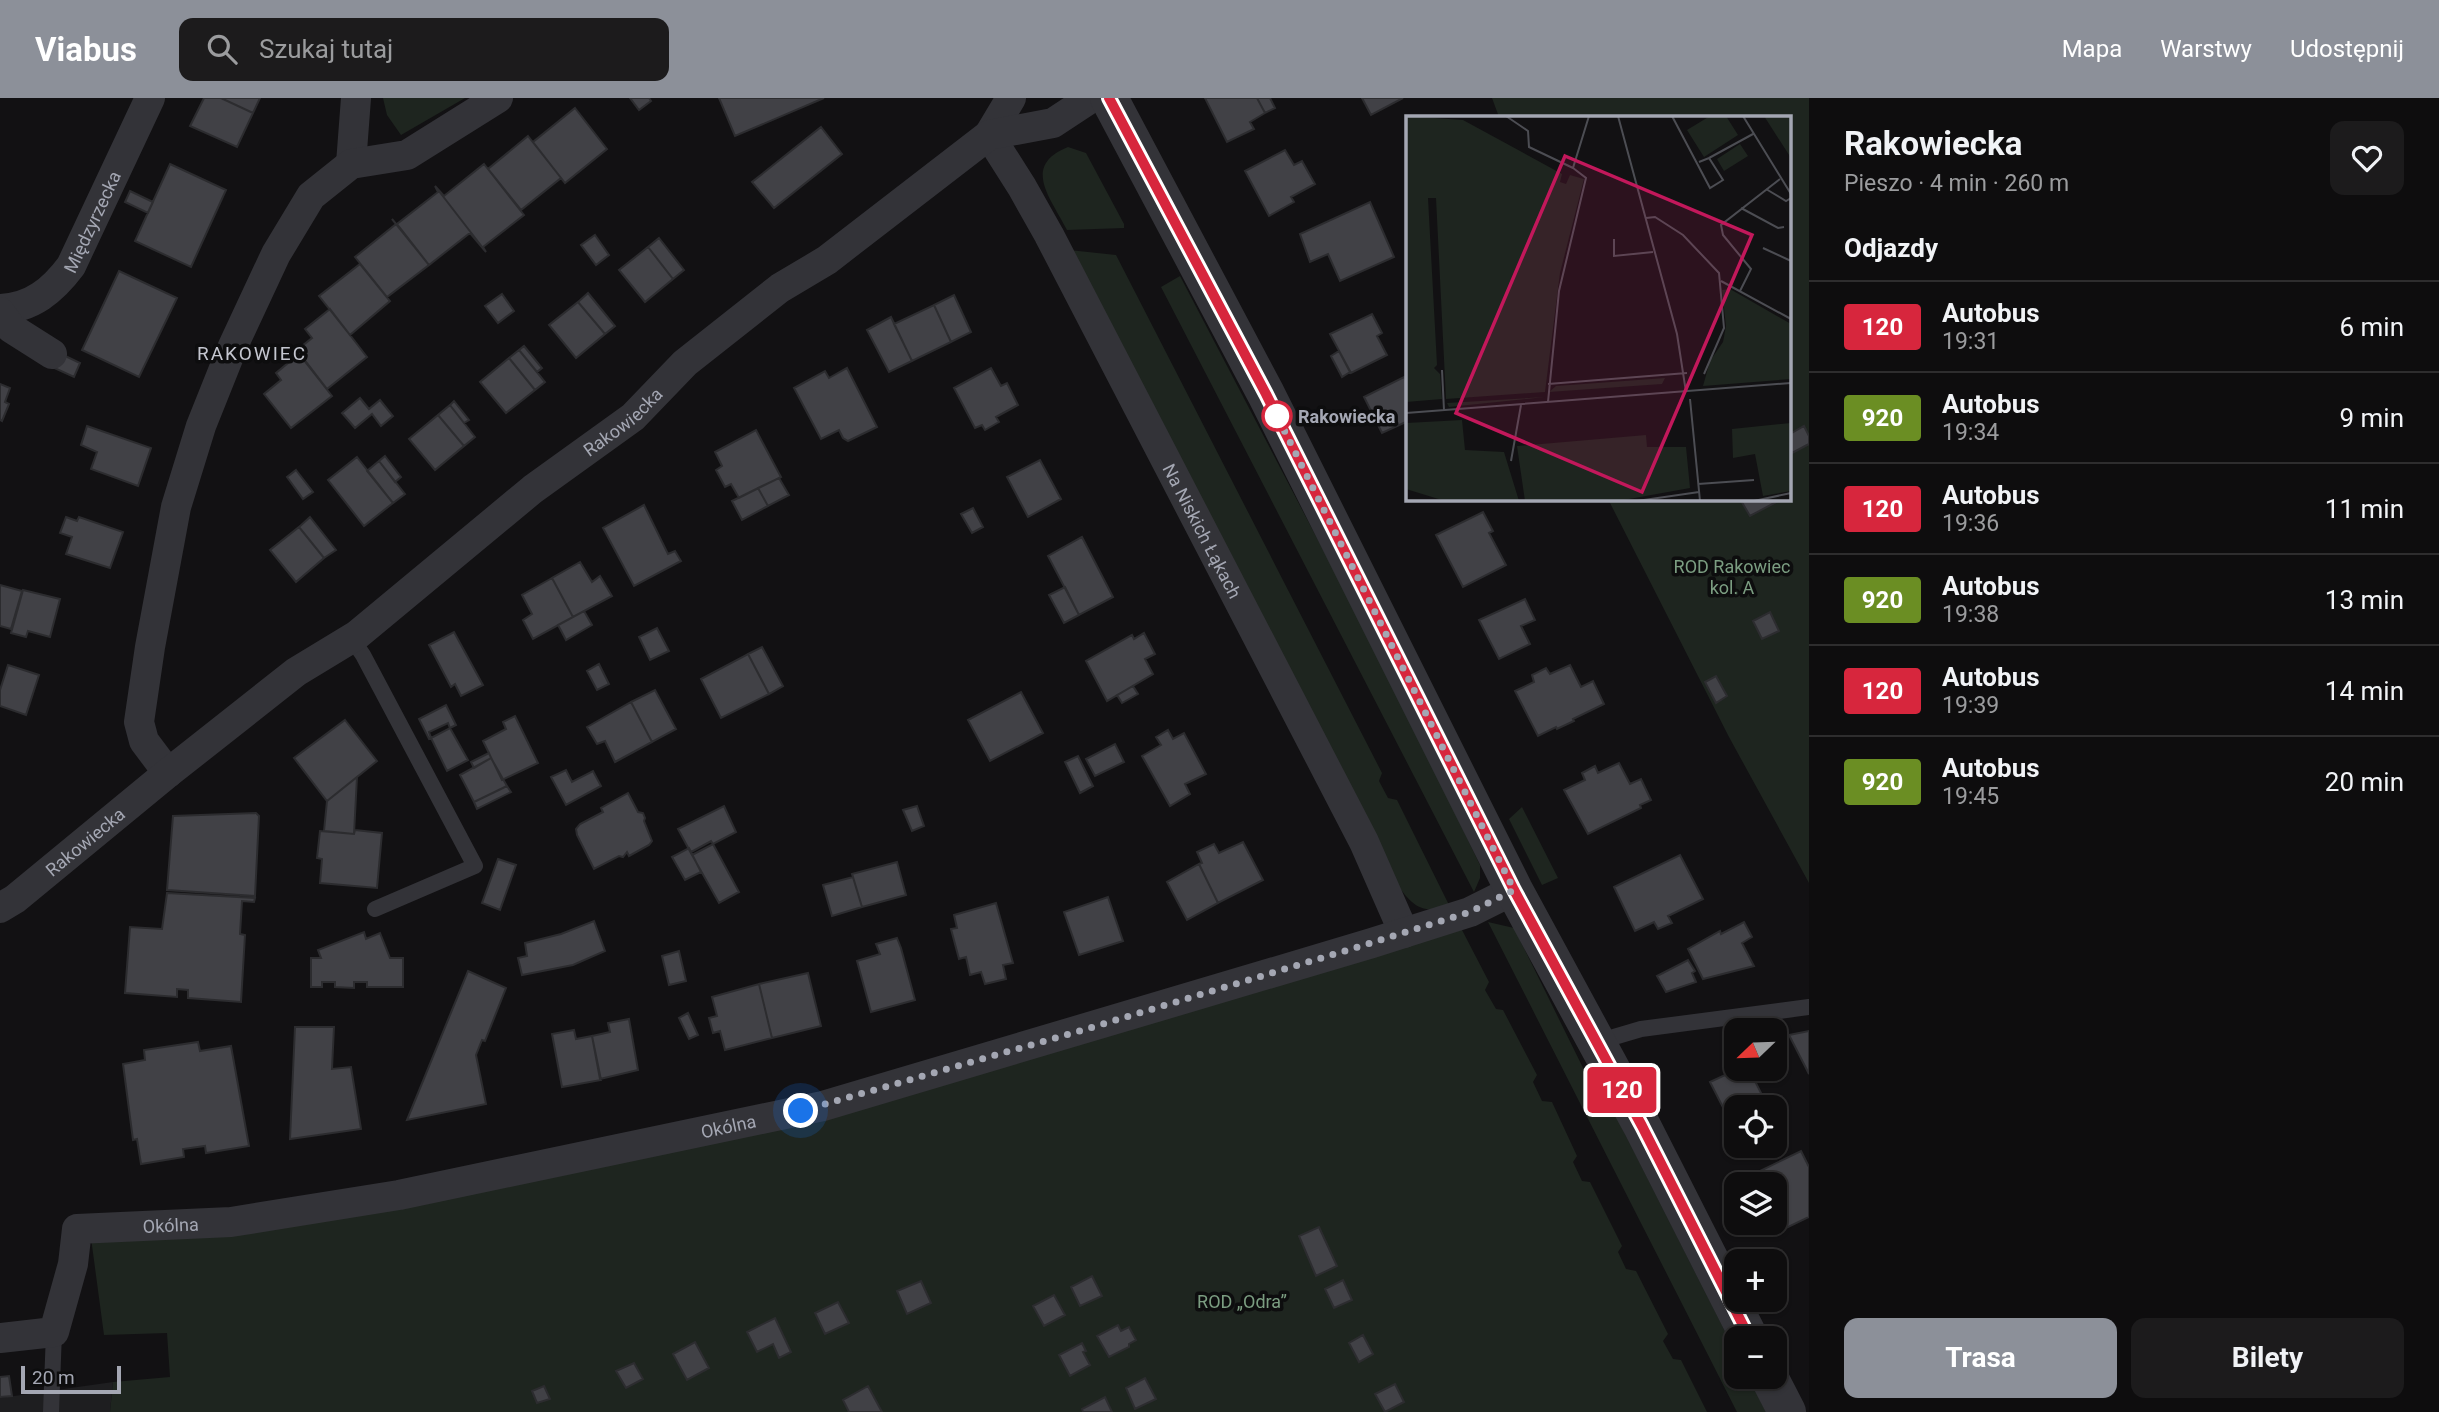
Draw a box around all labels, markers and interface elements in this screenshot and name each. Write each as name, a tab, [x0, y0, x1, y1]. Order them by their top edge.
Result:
search box	[179, 18, 669, 81]
text: Viabus	[35, 30, 137, 69]
icon: search	[203, 30, 241, 68]
text: Szukaj tutaj	[259, 34, 393, 64]
text: Mapa	[2062, 35, 2122, 63]
text: Warstwy	[2160, 35, 2252, 63]
text: Udostępnij	[2290, 35, 2404, 63]
inset map	[1406, 116, 1792, 500]
button: heart	[2330, 121, 2404, 195]
text: Rakowiecka	[1844, 124, 2022, 163]
street label: Międzyrzecka	[59, 168, 125, 276]
text: Pieszo · 4 min · 260 m	[1844, 170, 2069, 197]
text: Odjazdy	[1844, 233, 1938, 263]
text: Autobus	[1942, 298, 2040, 328]
text: 6 min	[2339, 312, 2404, 342]
text: 120	[1862, 313, 1903, 341]
text: 19:31	[1942, 328, 1999, 355]
district label: RAKOWIEC	[197, 342, 307, 365]
street label: Rakowiecka	[579, 383, 666, 460]
text: Autobus	[1942, 389, 2040, 419]
marker: Rakowiecka	[1262, 401, 1292, 431]
text: 9 min	[2339, 403, 2404, 433]
text: 920	[1862, 404, 1903, 432]
place label: Rakowiecka	[1298, 406, 1396, 427]
text: 19:34	[1942, 419, 1999, 446]
street label: Na Niskich Łąkach	[1159, 460, 1246, 602]
text: Autobus	[1942, 480, 2040, 510]
text: 11 min	[2325, 494, 2404, 524]
text: 120	[1862, 495, 1903, 523]
text: 19:36	[1942, 510, 1999, 537]
park label: ROD Rakowiec kol. A	[1674, 556, 1790, 598]
text: Autobus	[1942, 571, 2040, 601]
text: 13 min	[2325, 585, 2404, 615]
text: 920	[1862, 586, 1903, 614]
text: 19:38	[1942, 601, 1999, 628]
text: Autobus	[1942, 662, 2040, 692]
text: 14 min	[2325, 676, 2404, 706]
text: 120	[1862, 677, 1903, 705]
text: 19:39	[1942, 692, 1999, 719]
text: Autobus	[1942, 753, 2040, 783]
text: 20 min	[2325, 767, 2404, 797]
text: 920	[1862, 768, 1903, 796]
text: 19:45	[1942, 783, 1999, 810]
street label: Rakowiecka	[41, 803, 129, 880]
north arrow	[1724, 1018, 1787, 1082]
map controls	[1724, 1018, 1787, 1389]
line badge: 120	[1582, 1067, 1662, 1113]
text: 120	[1601, 1076, 1643, 1104]
your location	[783, 1093, 818, 1128]
button: locate	[1724, 1095, 1787, 1158]
street label: Okólna	[699, 1110, 758, 1142]
button: layers	[1724, 1172, 1787, 1235]
street label: Okólna	[142, 1213, 199, 1236]
button: +	[1724, 1249, 1787, 1312]
park label: ROD „Odra”	[1197, 1291, 1287, 1312]
button: Trasa	[1844, 1318, 2117, 1398]
button: Bilety	[2131, 1318, 2404, 1398]
button: −	[1724, 1326, 1787, 1389]
scale bar	[21, 1363, 121, 1395]
text: 20 m	[32, 1366, 75, 1389]

